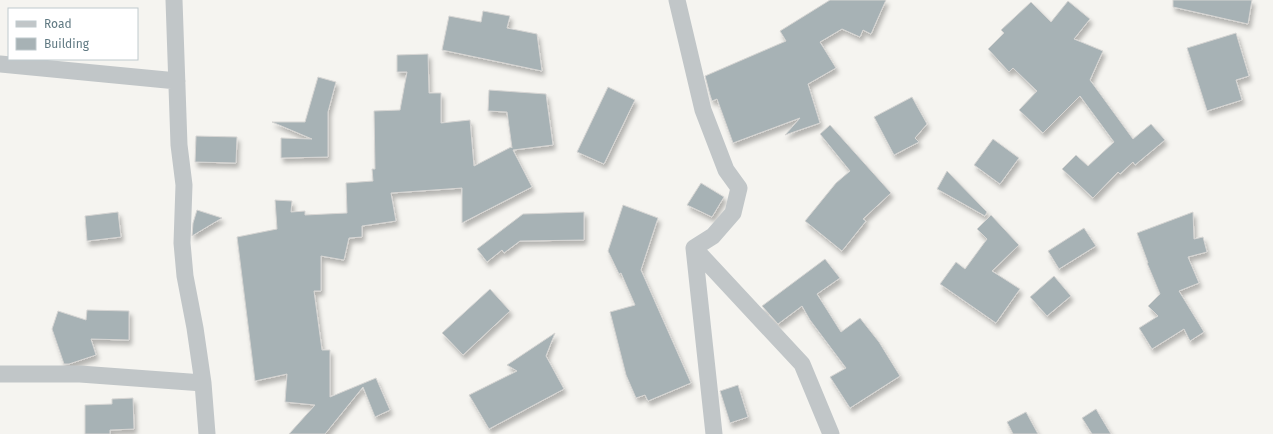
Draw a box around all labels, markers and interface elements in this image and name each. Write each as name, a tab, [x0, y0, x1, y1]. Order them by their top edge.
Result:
legend	[8, 8, 138, 60]
text: Road	[44, 17, 72, 31]
text: Building	[44, 37, 90, 51]

